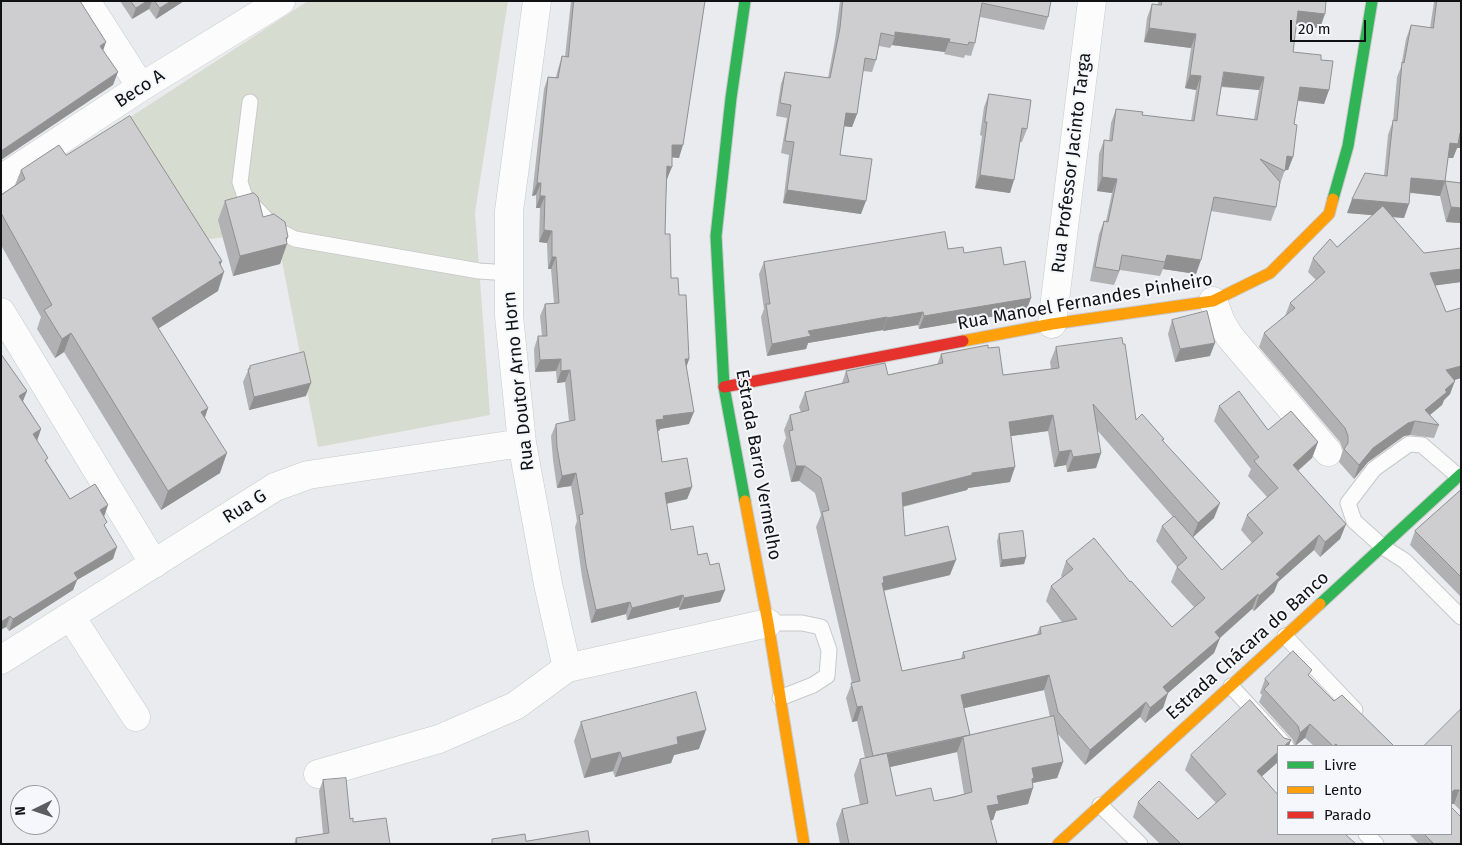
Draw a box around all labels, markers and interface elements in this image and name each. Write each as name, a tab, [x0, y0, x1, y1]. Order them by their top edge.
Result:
scale bar	[1292, 10, 1368, 42]
text: 20 m	[1298, 20, 1331, 38]
street label: Rua Professor Jacinto Targa	[1048, 51, 1096, 275]
street label: Beco A	[111, 65, 169, 113]
street label: Rua Manoel Fernandes Pinheiro	[956, 269, 1214, 335]
street label: Rua Doutor Arno Horn	[499, 290, 539, 472]
street label: Estrada Barro Vermelho	[731, 368, 785, 562]
street label: Rua G	[219, 485, 271, 529]
street label: Estrada Chácara do Banco	[1162, 567, 1334, 725]
legend	[1277, 745, 1452, 835]
text: Livre	[1324, 756, 1357, 774]
text: Lento	[1324, 781, 1362, 799]
north arrow	[10, 785, 60, 835]
text: N	[12, 806, 29, 816]
text: Parado	[1324, 806, 1371, 824]

